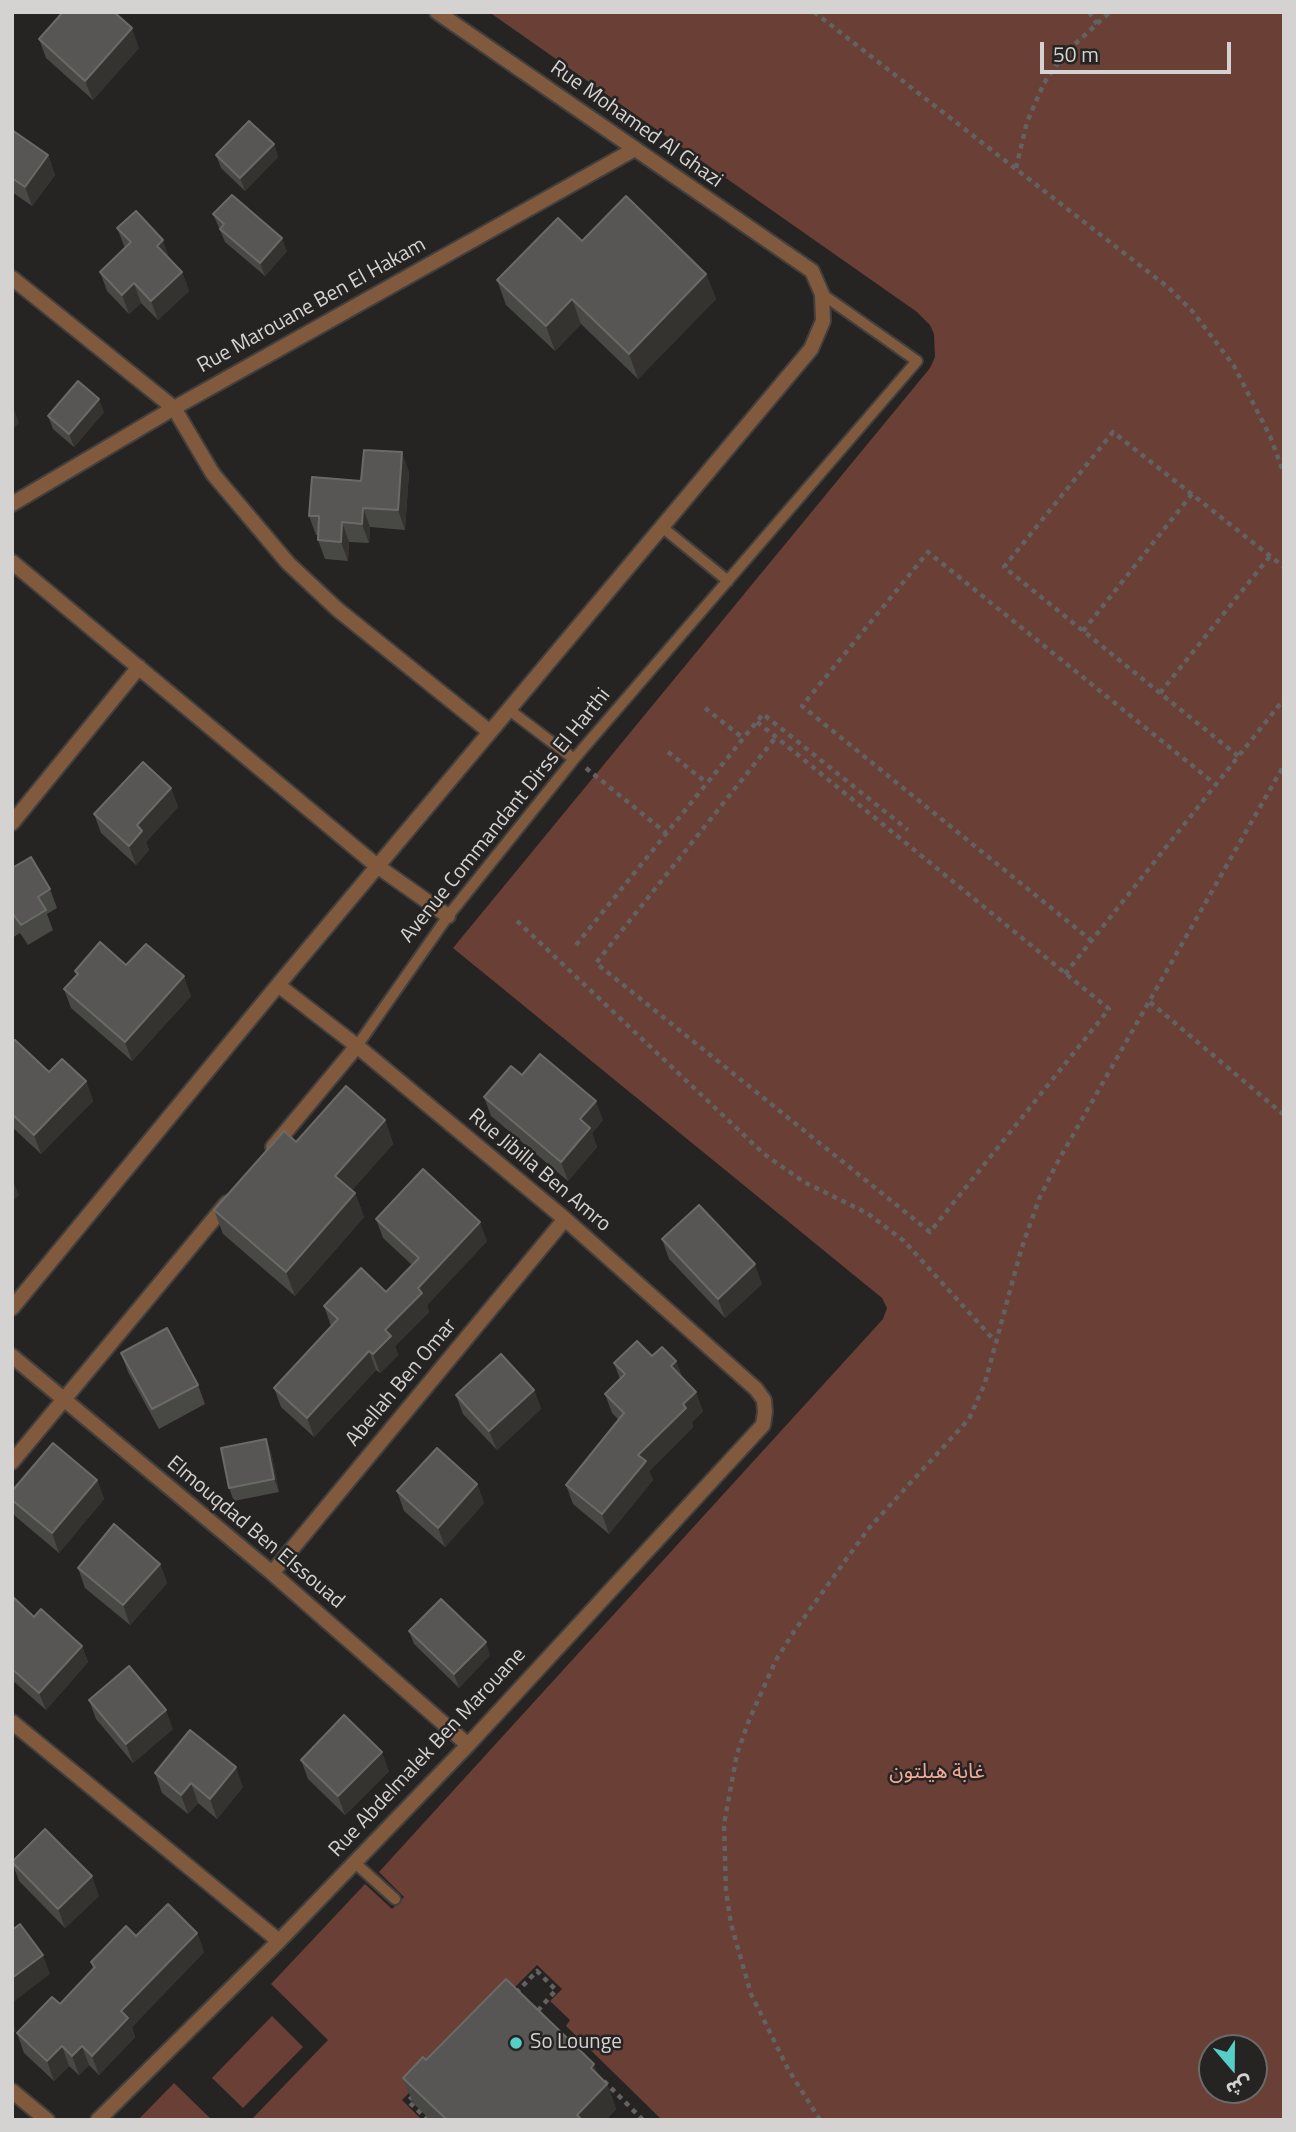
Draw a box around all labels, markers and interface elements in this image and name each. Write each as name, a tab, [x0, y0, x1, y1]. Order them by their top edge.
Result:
scale bar	[1044, 28, 1235, 72]
text: 50 m	[1053, 38, 1099, 70]
street label: Rue Mohamed Al Ghazi	[545, 56, 727, 194]
street label: Rue Marouane Ben El Hakam	[193, 233, 431, 379]
street label: Avenue Commandant Dirss El Harthi	[395, 684, 617, 948]
street label: Rue Jibilla Ben Amro	[463, 1104, 615, 1238]
street label: Abellah Ben Omar	[341, 1314, 463, 1452]
street label: Elmouqdad Ben Elssouad	[161, 1451, 349, 1615]
street label: Rue Abdelmalek Ben Marouane	[324, 1643, 532, 1863]
park label: غابة هيلتون	[889, 1760, 985, 1786]
place label: So Lounge	[530, 2030, 622, 2056]
north arrow	[1198, 2034, 1268, 2104]
marker: So Lounge	[508, 2035, 524, 2051]
text: ش	[1222, 2069, 1257, 2105]

